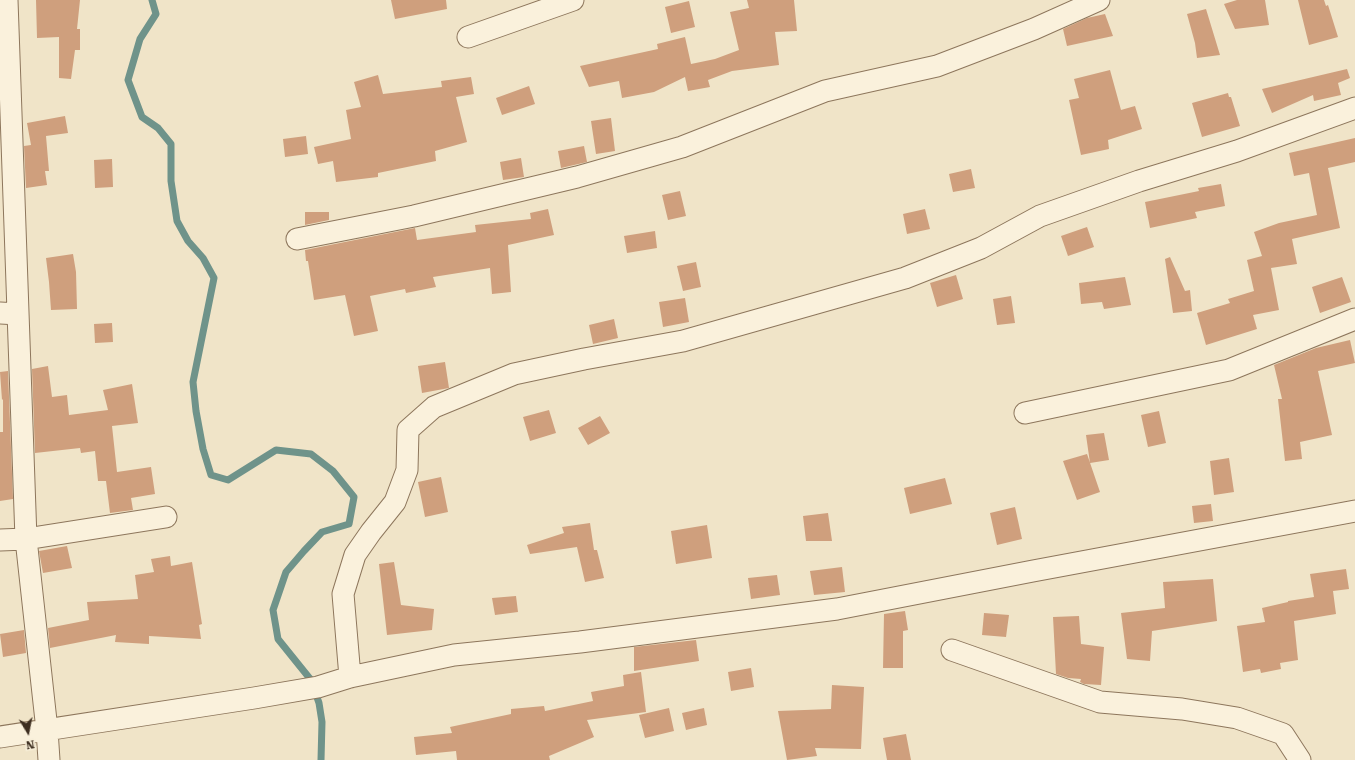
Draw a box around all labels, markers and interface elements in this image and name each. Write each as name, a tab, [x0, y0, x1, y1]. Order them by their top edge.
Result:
north arrow	[8, 712, 48, 752]
text: N	[25, 737, 35, 751]

